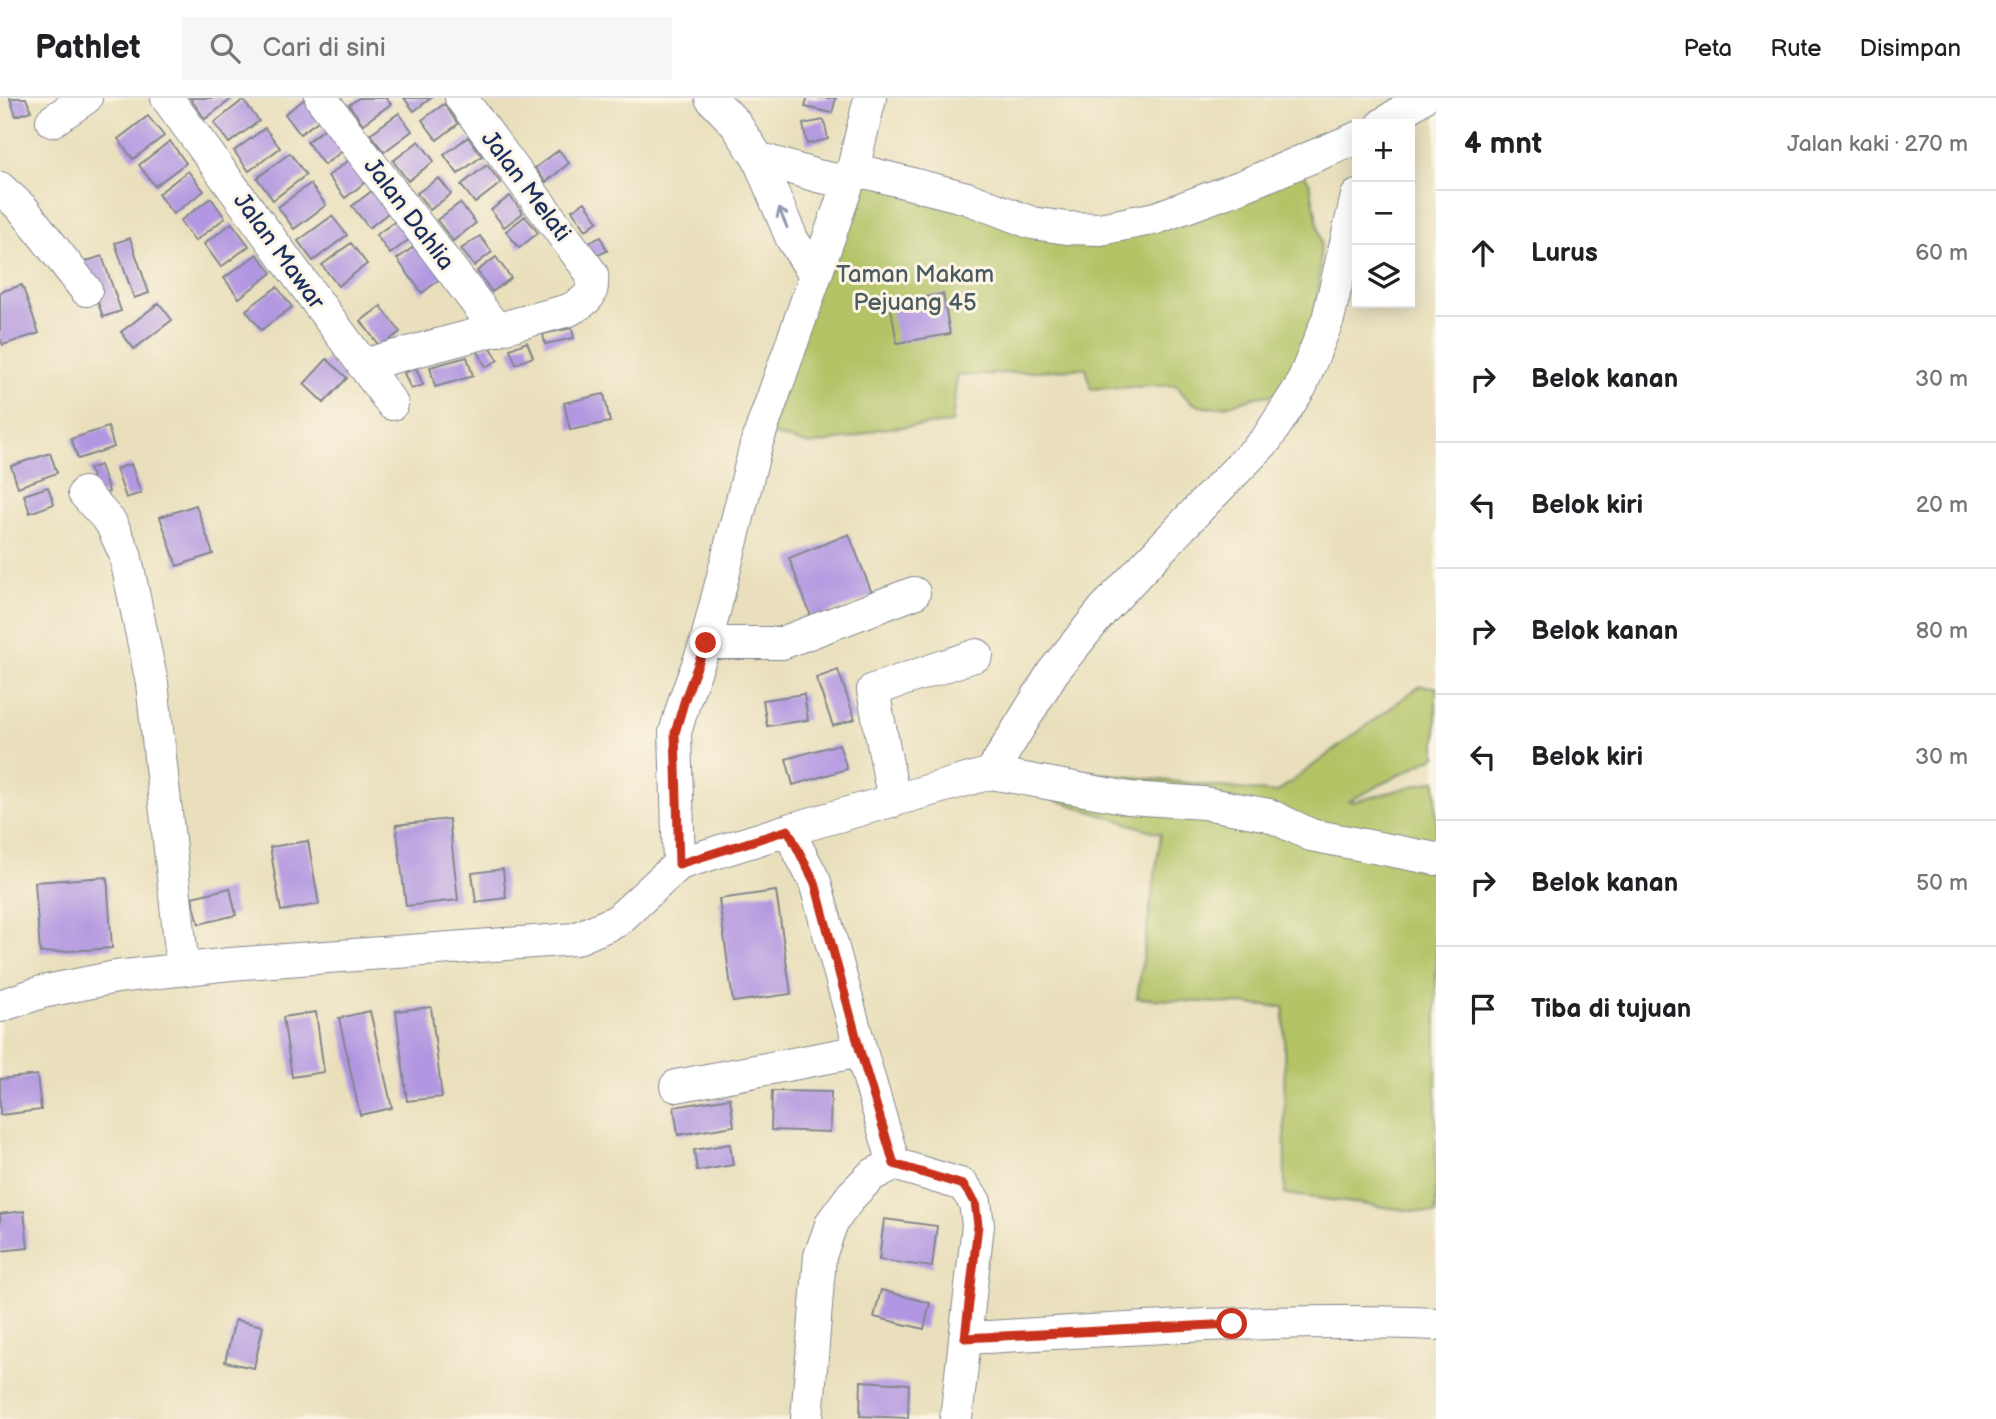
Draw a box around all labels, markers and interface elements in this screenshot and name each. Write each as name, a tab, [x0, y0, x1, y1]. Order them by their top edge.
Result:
search box	[182, 17, 672, 80]
text: Pathlet	[35, 28, 140, 68]
icon: search	[206, 29, 244, 67]
text: Cari di sini	[262, 33, 386, 64]
text: Peta	[1684, 34, 1732, 63]
text: Rute	[1770, 34, 1822, 63]
text: Disimpan	[1860, 34, 1961, 63]
map controls	[1352, 119, 1415, 308]
button: +	[1352, 119, 1415, 182]
street label: Jalan Melati	[475, 125, 577, 247]
text: 4 mnt	[1464, 126, 1542, 162]
text: Jalan kaki · 270 m	[1787, 130, 1968, 158]
street label: Jalan Dahlia	[357, 152, 461, 276]
button: −	[1352, 182, 1415, 245]
street label: Jalan Mawar	[227, 187, 331, 315]
one-way arrow	[776, 208, 789, 230]
icon: ahead	[1464, 234, 1502, 272]
text: Lurus	[1531, 238, 1598, 269]
text: 60 m	[1915, 239, 1968, 267]
button: layers	[1352, 245, 1415, 308]
park label: Taman Makam Pejuang 45	[836, 260, 994, 317]
icon: right	[1464, 360, 1502, 398]
text: Belok kanan	[1531, 364, 1678, 395]
text: 30 m	[1915, 365, 1968, 393]
icon: left	[1464, 486, 1502, 524]
text: Belok kiri	[1531, 490, 1643, 521]
text: 20 m	[1916, 491, 1968, 519]
icon: right	[1464, 612, 1502, 650]
text: Belok kanan	[1531, 616, 1678, 647]
text: 80 m	[1916, 617, 1968, 645]
route end	[690, 627, 721, 658]
icon: left	[1464, 738, 1502, 776]
text: Belok kiri	[1531, 742, 1643, 773]
text: 30 m	[1915, 743, 1968, 771]
icon: right	[1464, 864, 1502, 902]
text: Belok kanan	[1531, 868, 1678, 899]
text: 50 m	[1916, 869, 1968, 897]
icon: arrive	[1464, 990, 1502, 1028]
text: Tiba di tujuan	[1531, 994, 1691, 1025]
route start	[1216, 1308, 1247, 1339]

